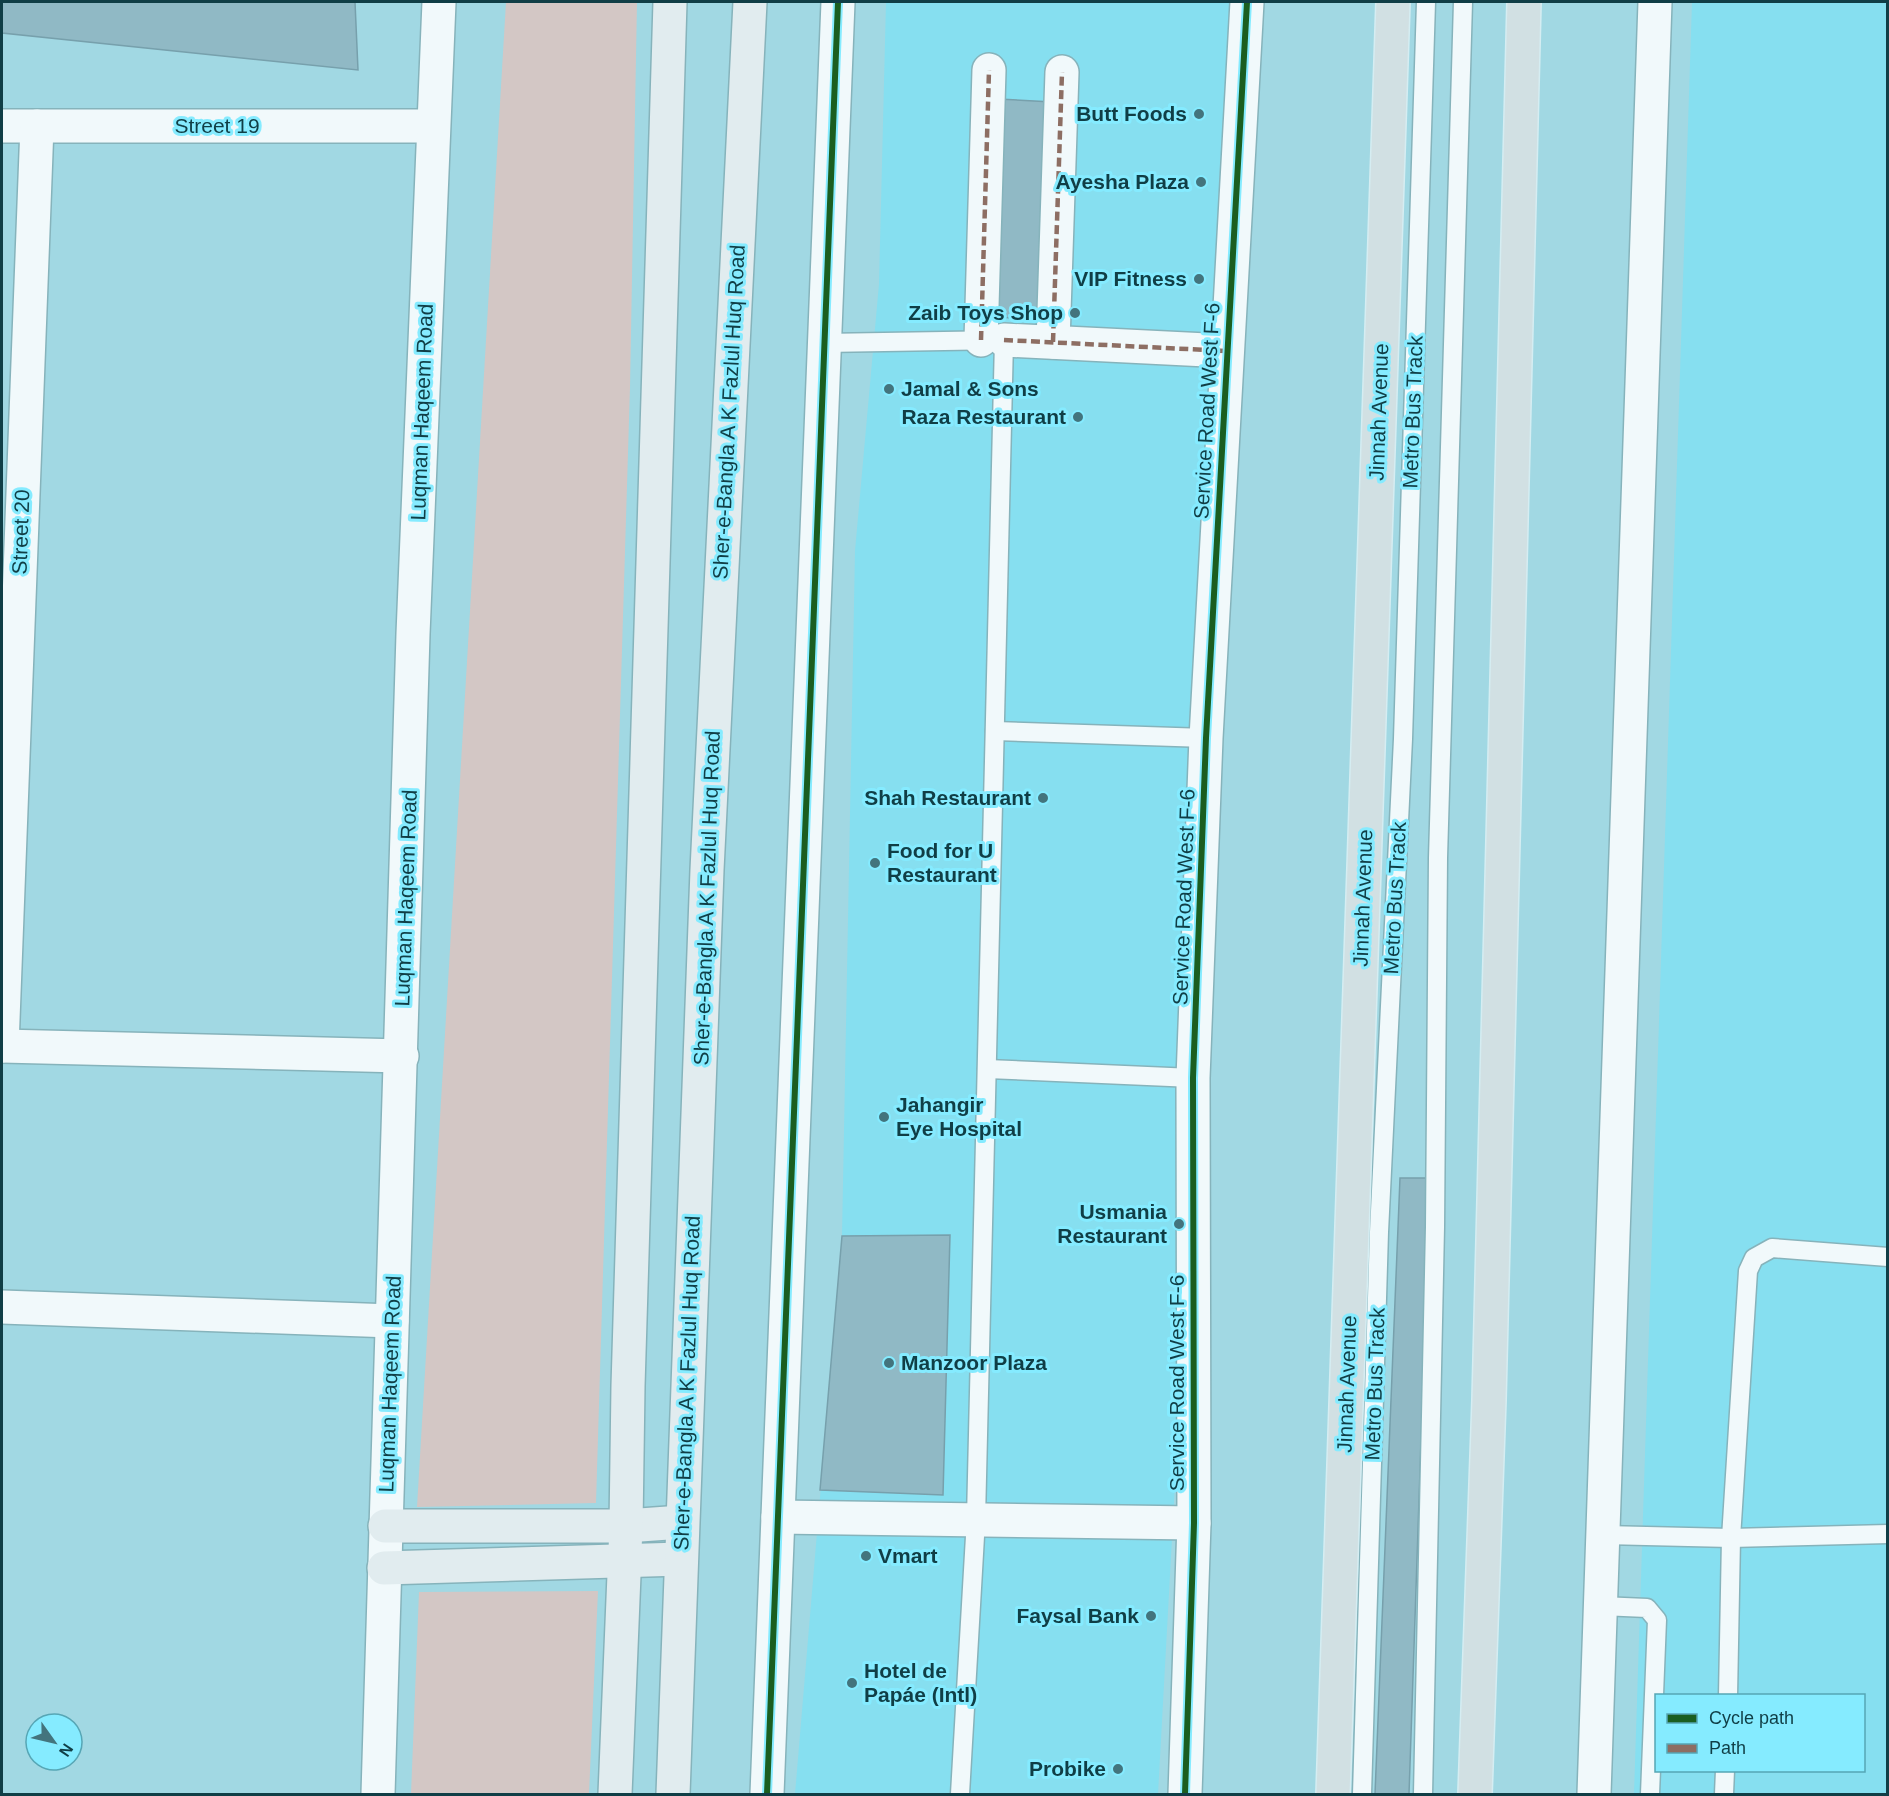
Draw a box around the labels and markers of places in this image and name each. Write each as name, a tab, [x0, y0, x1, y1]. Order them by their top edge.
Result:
place label: Butt Foods	[1076, 102, 1187, 125]
marker: Butt Foods	[1192, 107, 1206, 121]
place label: Ayesha Plaza	[1056, 170, 1189, 193]
marker: Ayesha Plaza	[1194, 175, 1208, 189]
place label: VIP Fitness	[1074, 267, 1187, 290]
marker: VIP Fitness	[1192, 272, 1206, 286]
place label: Zaib Toys Shop	[908, 301, 1063, 324]
marker: Zaib Toys Shop	[1068, 306, 1082, 320]
place label: Jamal & Sons	[901, 377, 1039, 400]
marker: Jamal & Sons	[882, 382, 896, 396]
place label: Raza Restaurant	[901, 405, 1066, 428]
marker: Raza Restaurant	[1071, 410, 1085, 424]
place label: Shah Restaurant	[864, 786, 1031, 809]
marker: Shah Restaurant	[1036, 791, 1050, 805]
place label: Food for U Restaurant	[887, 839, 997, 886]
marker: Food for U Restaurant	[868, 856, 882, 870]
place label: Jahangir Eye Hospital	[896, 1093, 1022, 1140]
marker: Jahangir Eye Hospital	[877, 1110, 891, 1124]
place label: Usmania Restaurant	[1057, 1200, 1167, 1247]
marker: Usmania Restaurant	[1172, 1217, 1186, 1231]
place label: Manzoor Plaza	[901, 1351, 1047, 1374]
marker: Manzoor Plaza	[882, 1356, 896, 1370]
place label: Vmart	[878, 1544, 938, 1567]
marker: Vmart	[859, 1549, 873, 1563]
place label: Faysal Bank	[1016, 1604, 1139, 1627]
marker: Faysal Bank	[1144, 1609, 1158, 1623]
place label: Hotel de Papáe (Intl)	[864, 1659, 977, 1706]
marker: Hotel de Papáe (Intl)	[845, 1676, 859, 1690]
place label: Probike	[1029, 1757, 1106, 1780]
marker: Probike	[1111, 1762, 1125, 1776]

